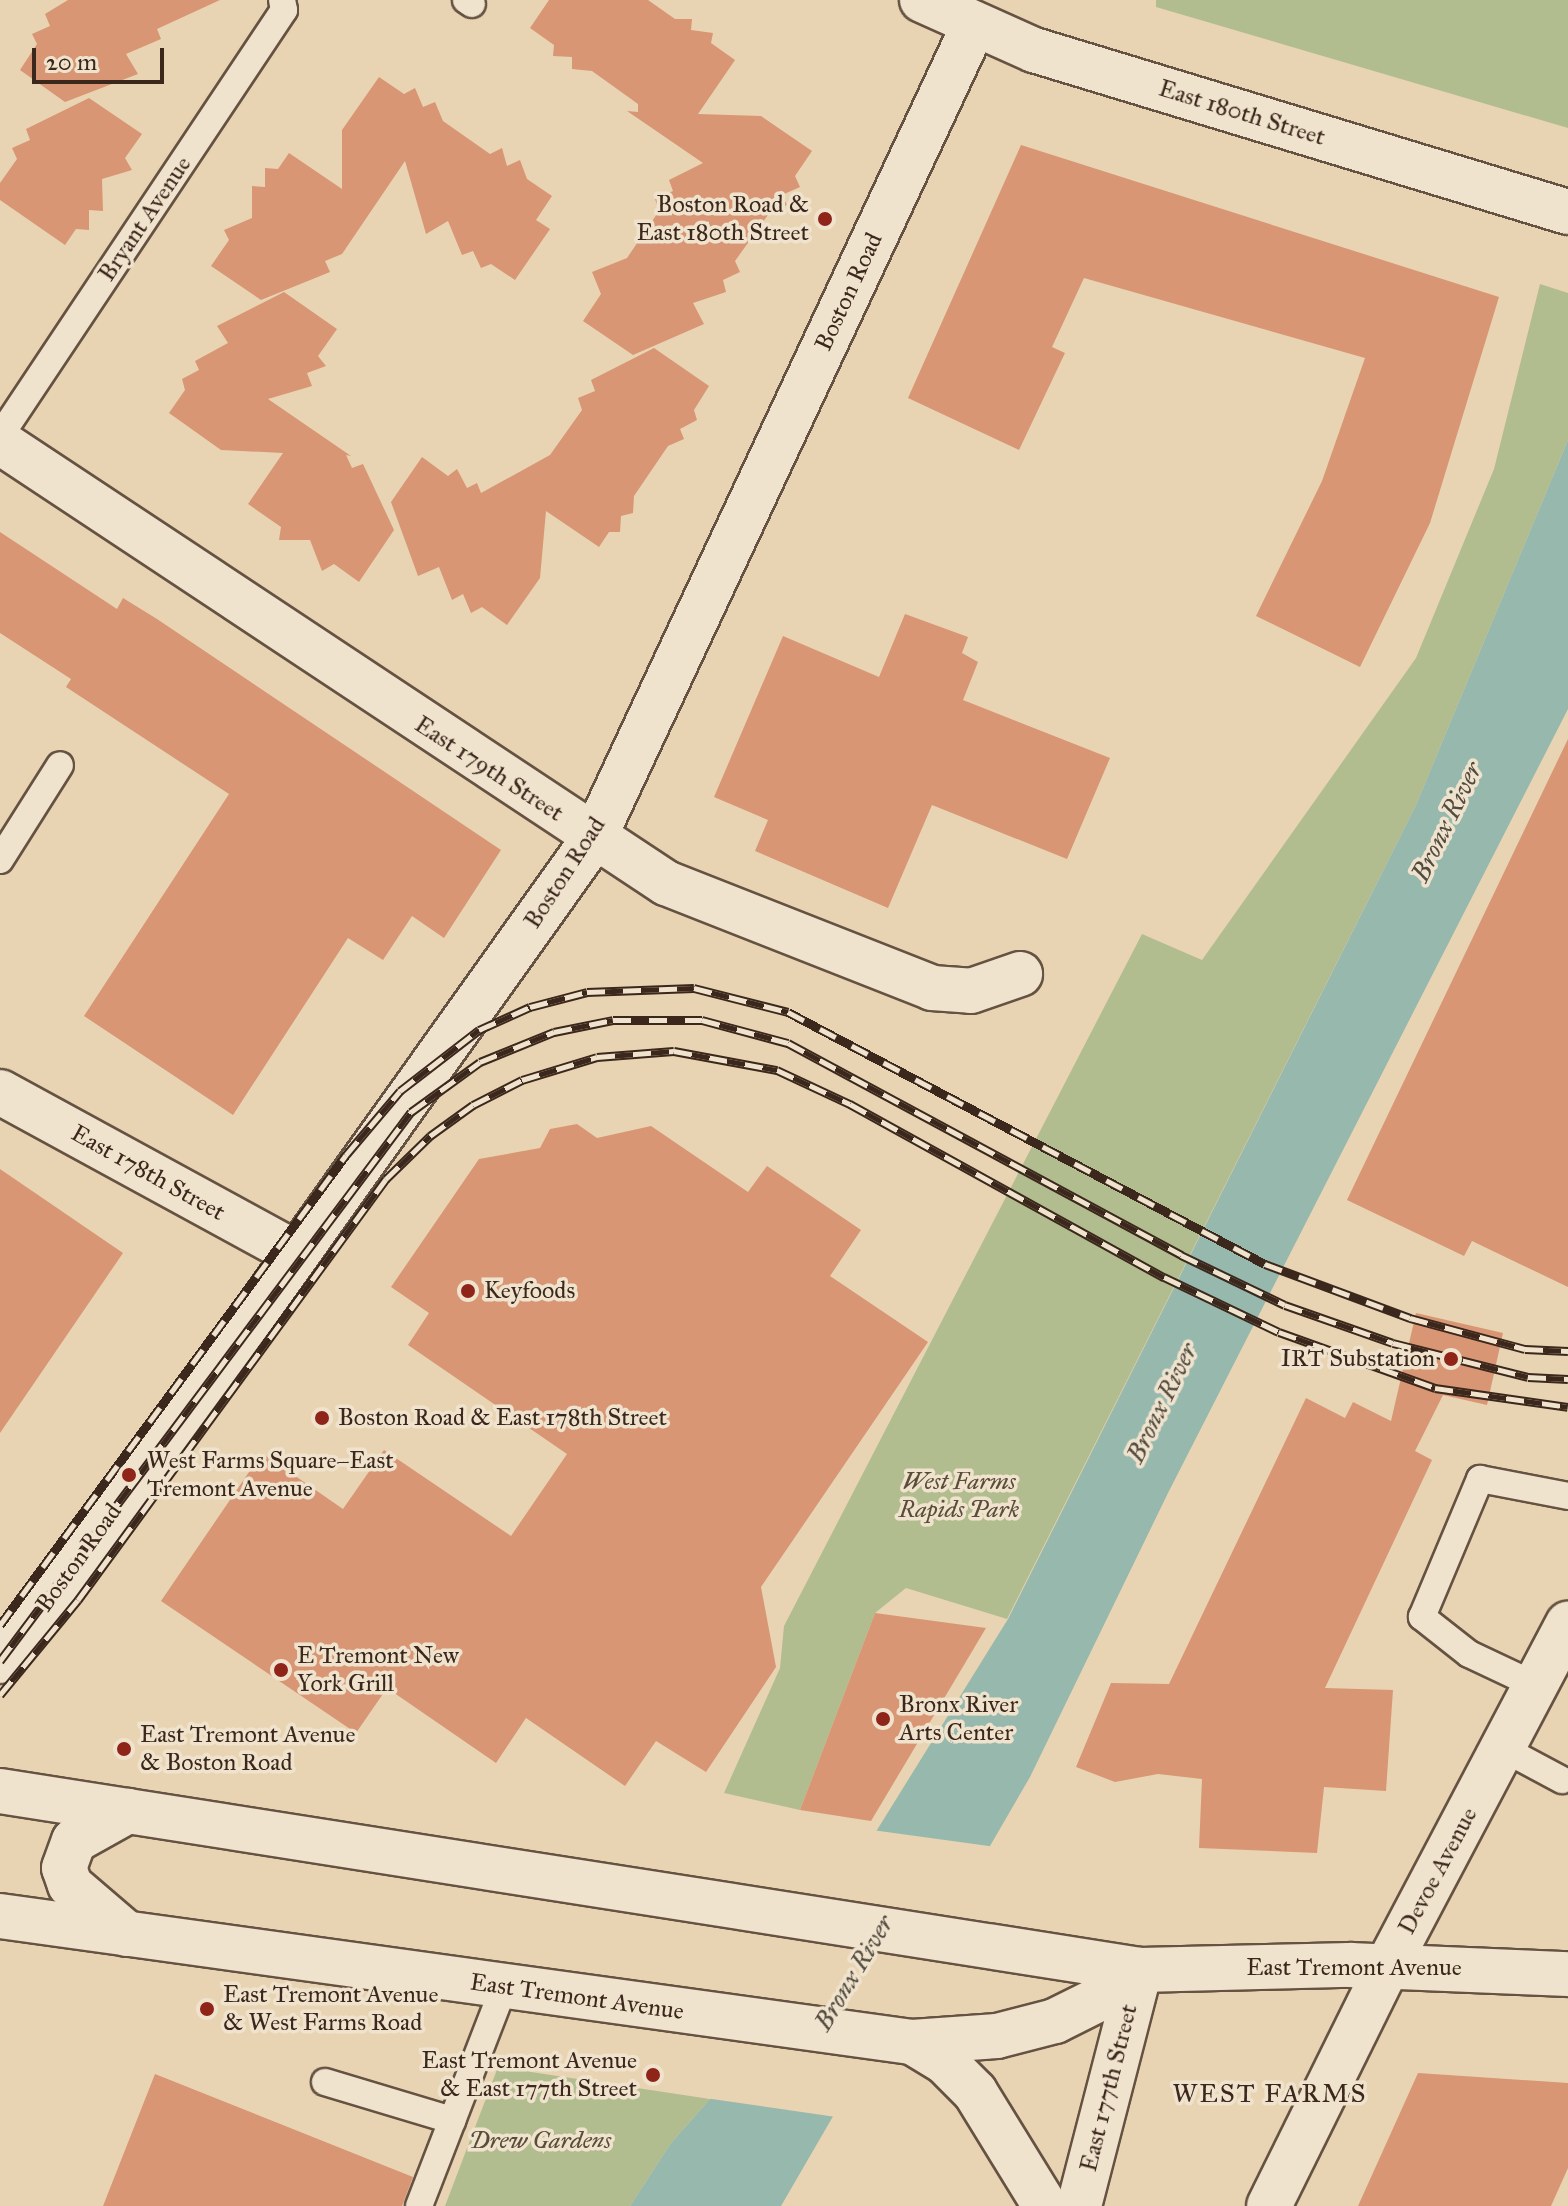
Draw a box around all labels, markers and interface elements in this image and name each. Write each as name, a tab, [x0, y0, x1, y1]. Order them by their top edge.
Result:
scale bar	[36, 32, 168, 82]
text: 20 m	[46, 47, 97, 77]
street label: East 180th Street	[1155, 74, 1329, 152]
street label: Bryant Avenue	[93, 151, 197, 287]
place label: Boston Road & East 180th Street	[636, 191, 809, 247]
marker: Boston Road & East 180th Street	[816, 210, 834, 228]
street label: Boston Road	[809, 228, 889, 356]
street label: East 179th Street	[409, 710, 569, 828]
water label: Bronx River	[1405, 757, 1489, 887]
street label: Boston Road	[518, 812, 612, 934]
street label: East 178th Street	[66, 1119, 230, 1227]
place label: Keyfoods	[484, 1277, 575, 1305]
marker: Keyfoods	[459, 1282, 477, 1300]
water label: Bronx River	[1120, 1338, 1204, 1468]
place label: IRT Substation	[1281, 1345, 1435, 1373]
marker: IRT Substation	[1442, 1350, 1460, 1368]
place label: Boston Road & East 178th Street	[338, 1404, 667, 1432]
marker: Boston Road & East 178th Street	[313, 1409, 331, 1427]
place label: West Farms Square–East Tremont Avenue	[147, 1447, 394, 1503]
marker: West Farms Square–East Tremont Avenue	[118, 1464, 140, 1486]
park label: West Farms Rapids Park	[899, 1468, 1019, 1524]
street label: Boston Road	[30, 1498, 128, 1618]
place label: E Tremont New York Grill	[297, 1642, 459, 1698]
marker: E Tremont New York Grill	[272, 1661, 290, 1679]
place label: Bronx River Arts Center	[899, 1691, 1018, 1747]
marker: Bronx River Arts Center	[874, 1710, 892, 1728]
place label: East Tremont Avenue & Boston Road	[140, 1721, 355, 1777]
marker: East Tremont Avenue & Boston Road	[115, 1740, 133, 1758]
street label: Devoe Avenue	[1393, 1803, 1483, 1939]
water label: Bronx River	[807, 1910, 901, 2036]
street label: East Tremont Avenue	[1246, 1954, 1462, 1982]
street label: East Tremont Avenue	[468, 1968, 686, 2026]
place label: East Tremont Avenue & West Farms Road	[223, 1981, 438, 2037]
marker: East Tremont Avenue & West Farms Road	[198, 2000, 216, 2018]
street label: East 177th Street	[1074, 2001, 1144, 2175]
place label: East Tremont Avenue & East 177th Street	[422, 2047, 637, 2103]
marker: East Tremont Avenue & East 177th Street	[644, 2066, 662, 2084]
district label: WEST FARMS	[1173, 2078, 1367, 2110]
park label: Drew Gardens	[469, 2127, 611, 2155]

